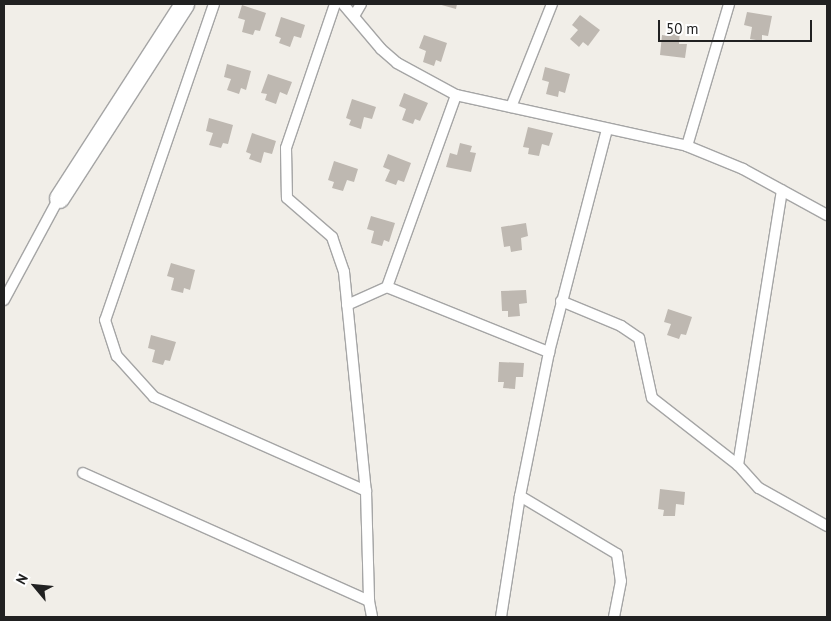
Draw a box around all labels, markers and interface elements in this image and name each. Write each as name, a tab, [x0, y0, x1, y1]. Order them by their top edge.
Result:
scale bar	[661, 10, 815, 42]
text: 50 m	[666, 19, 699, 38]
north arrow	[10, 561, 60, 611]
text: N	[12, 571, 32, 587]

